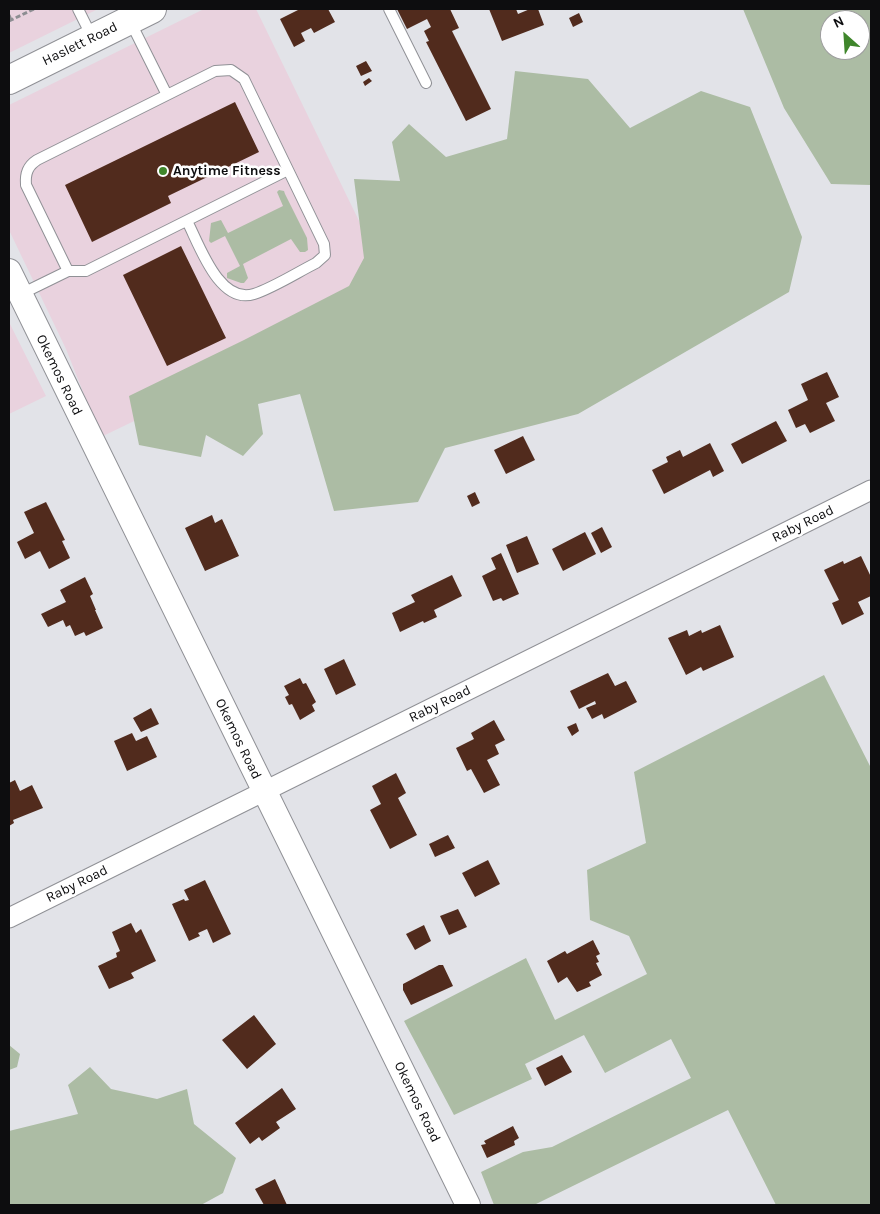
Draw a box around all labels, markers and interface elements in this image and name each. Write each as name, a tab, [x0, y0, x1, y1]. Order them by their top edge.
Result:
north arrow	[820, 10, 870, 60]
text: N	[830, 12, 847, 32]
street label: Haslett Road	[40, 19, 120, 69]
place label: Anytime Fitness	[173, 163, 281, 179]
marker: Anytime Fitness	[157, 165, 169, 177]
street label: Okemos Road	[32, 332, 86, 418]
street label: Raby Road	[769, 502, 837, 546]
street label: Raby Road	[406, 682, 474, 726]
street label: Okemos Road	[211, 696, 265, 782]
street label: Raby Road	[43, 862, 111, 906]
street label: Okemos Road	[390, 1059, 444, 1145]

